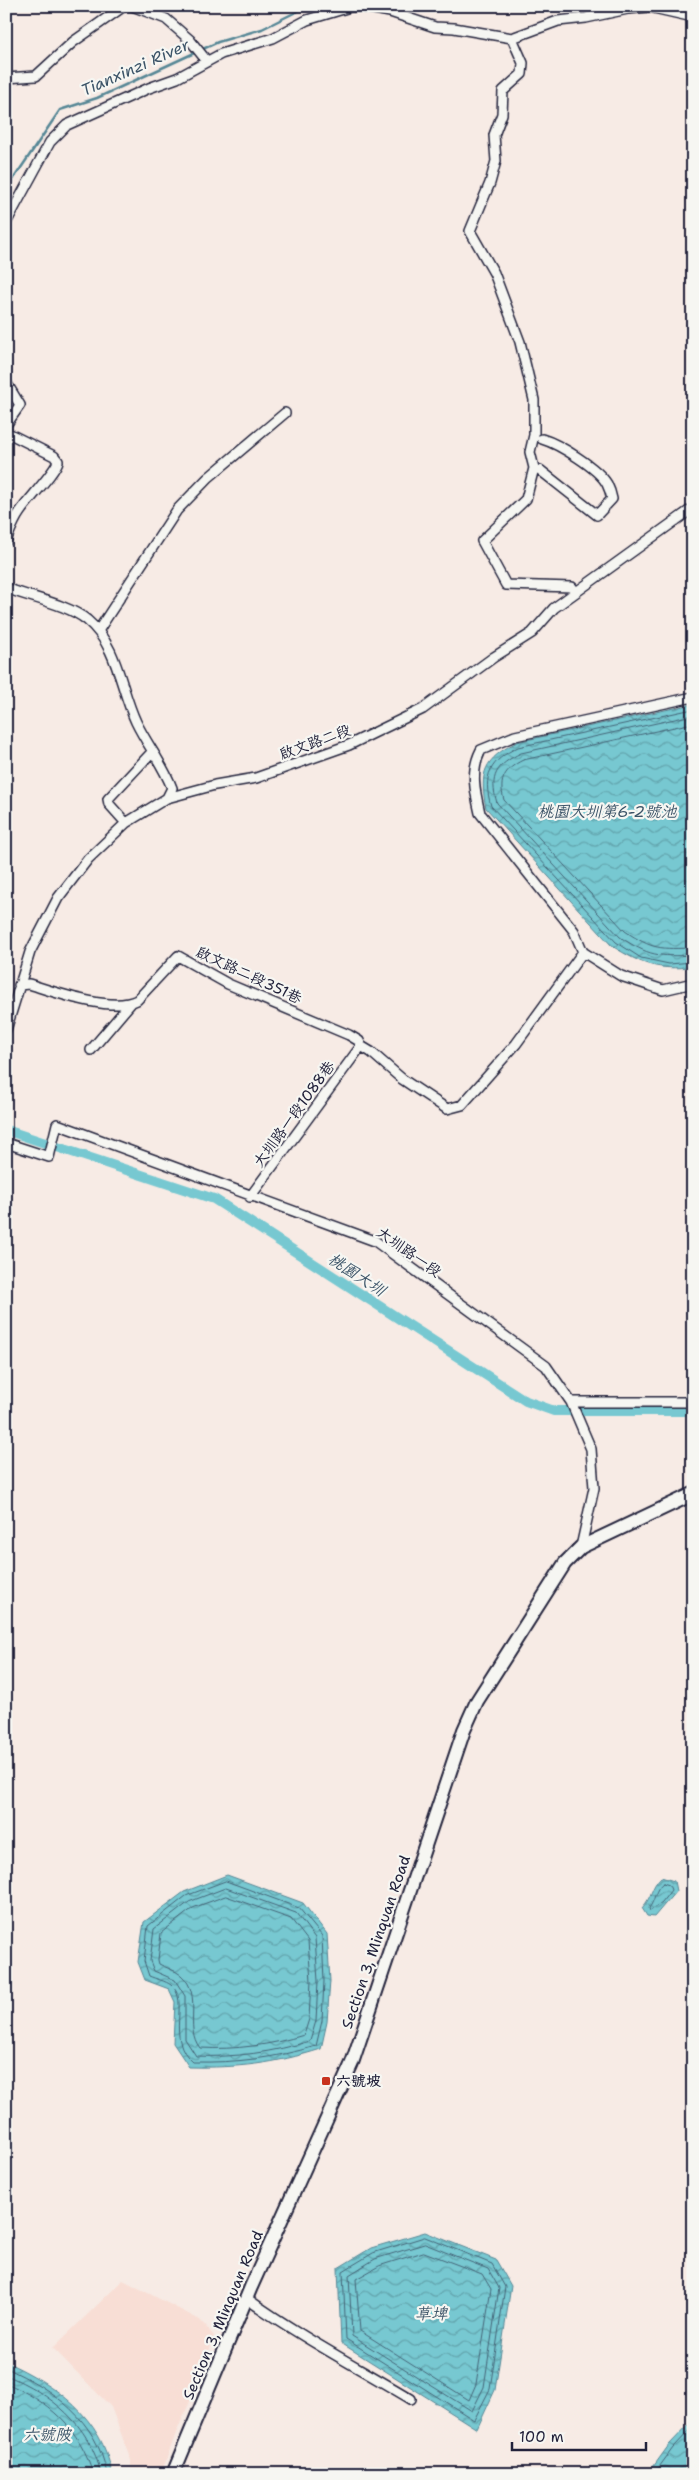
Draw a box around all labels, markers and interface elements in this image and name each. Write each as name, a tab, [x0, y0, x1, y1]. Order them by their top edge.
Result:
water label: Tianxinzi River	[78, 34, 193, 101]
street label: 啟文路二段	[276, 720, 354, 764]
water label: 桃園大圳第6-2號池	[537, 801, 678, 822]
street label: 啟文路二段351巷	[193, 942, 305, 1008]
street label: 大圳路一段1088巷	[249, 1057, 339, 1171]
street label: 大圳路一段	[373, 1222, 445, 1282]
water label: 桃園大圳	[324, 1248, 391, 1302]
street label: Section 3, Minquan Road	[337, 1852, 415, 2031]
place label: 六號坡	[336, 2071, 381, 2091]
marker: 六號坡	[320, 2075, 332, 2087]
street label: Section 3, Minquan Road	[178, 2227, 268, 2403]
water label: 草埤	[415, 2303, 449, 2324]
scale bar	[512, 2420, 645, 2452]
water label: 六號陂	[23, 2424, 73, 2445]
text: 100 m	[519, 2427, 564, 2447]

